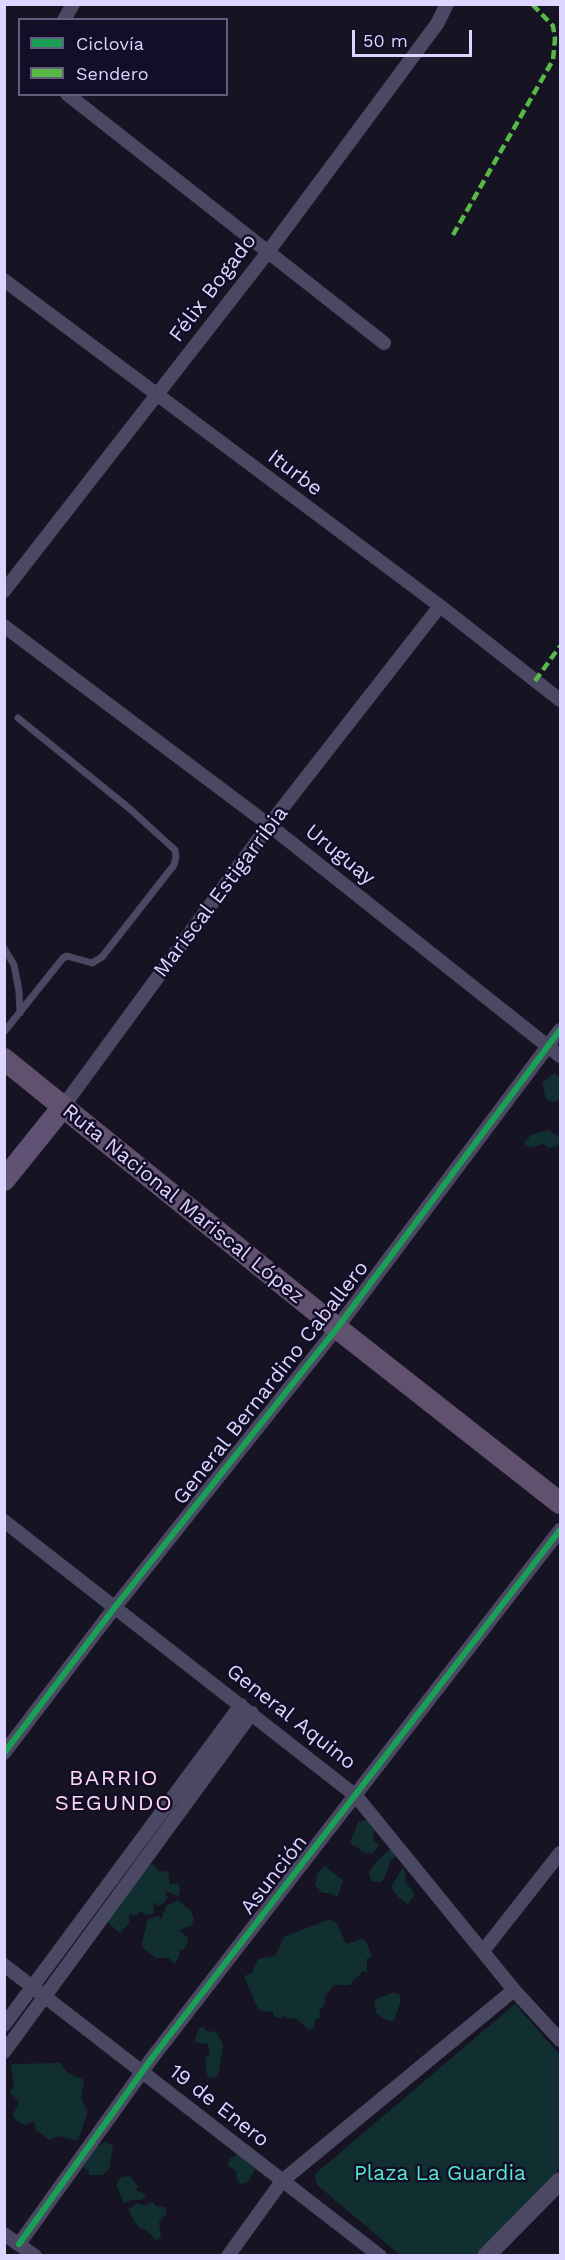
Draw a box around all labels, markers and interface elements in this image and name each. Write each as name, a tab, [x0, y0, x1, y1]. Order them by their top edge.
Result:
legend	[18, 18, 228, 96]
scale bar	[355, 18, 475, 56]
text: 50 m	[363, 30, 408, 51]
text: Ciclovía	[76, 33, 144, 54]
text: Sendero	[76, 63, 149, 84]
street label: Félix Bogado	[164, 229, 262, 347]
street label: Iturbe	[263, 444, 327, 502]
street label: Mariscal Estigarribia	[149, 802, 293, 982]
street label: Uruguay	[300, 819, 380, 891]
street label: Ruta Nacional Mariscal López	[57, 1099, 309, 1309]
street label: General Bernardino Caballero	[168, 1256, 374, 1510]
street label: General Aquino	[221, 1659, 361, 1775]
district label: BARRIO SEGUNDO	[55, 1766, 173, 1818]
street label: Asunción	[235, 1830, 313, 1920]
street label: 19 de Enero	[164, 2059, 274, 2153]
park label: Plaza La Guardia	[354, 2161, 526, 2187]

